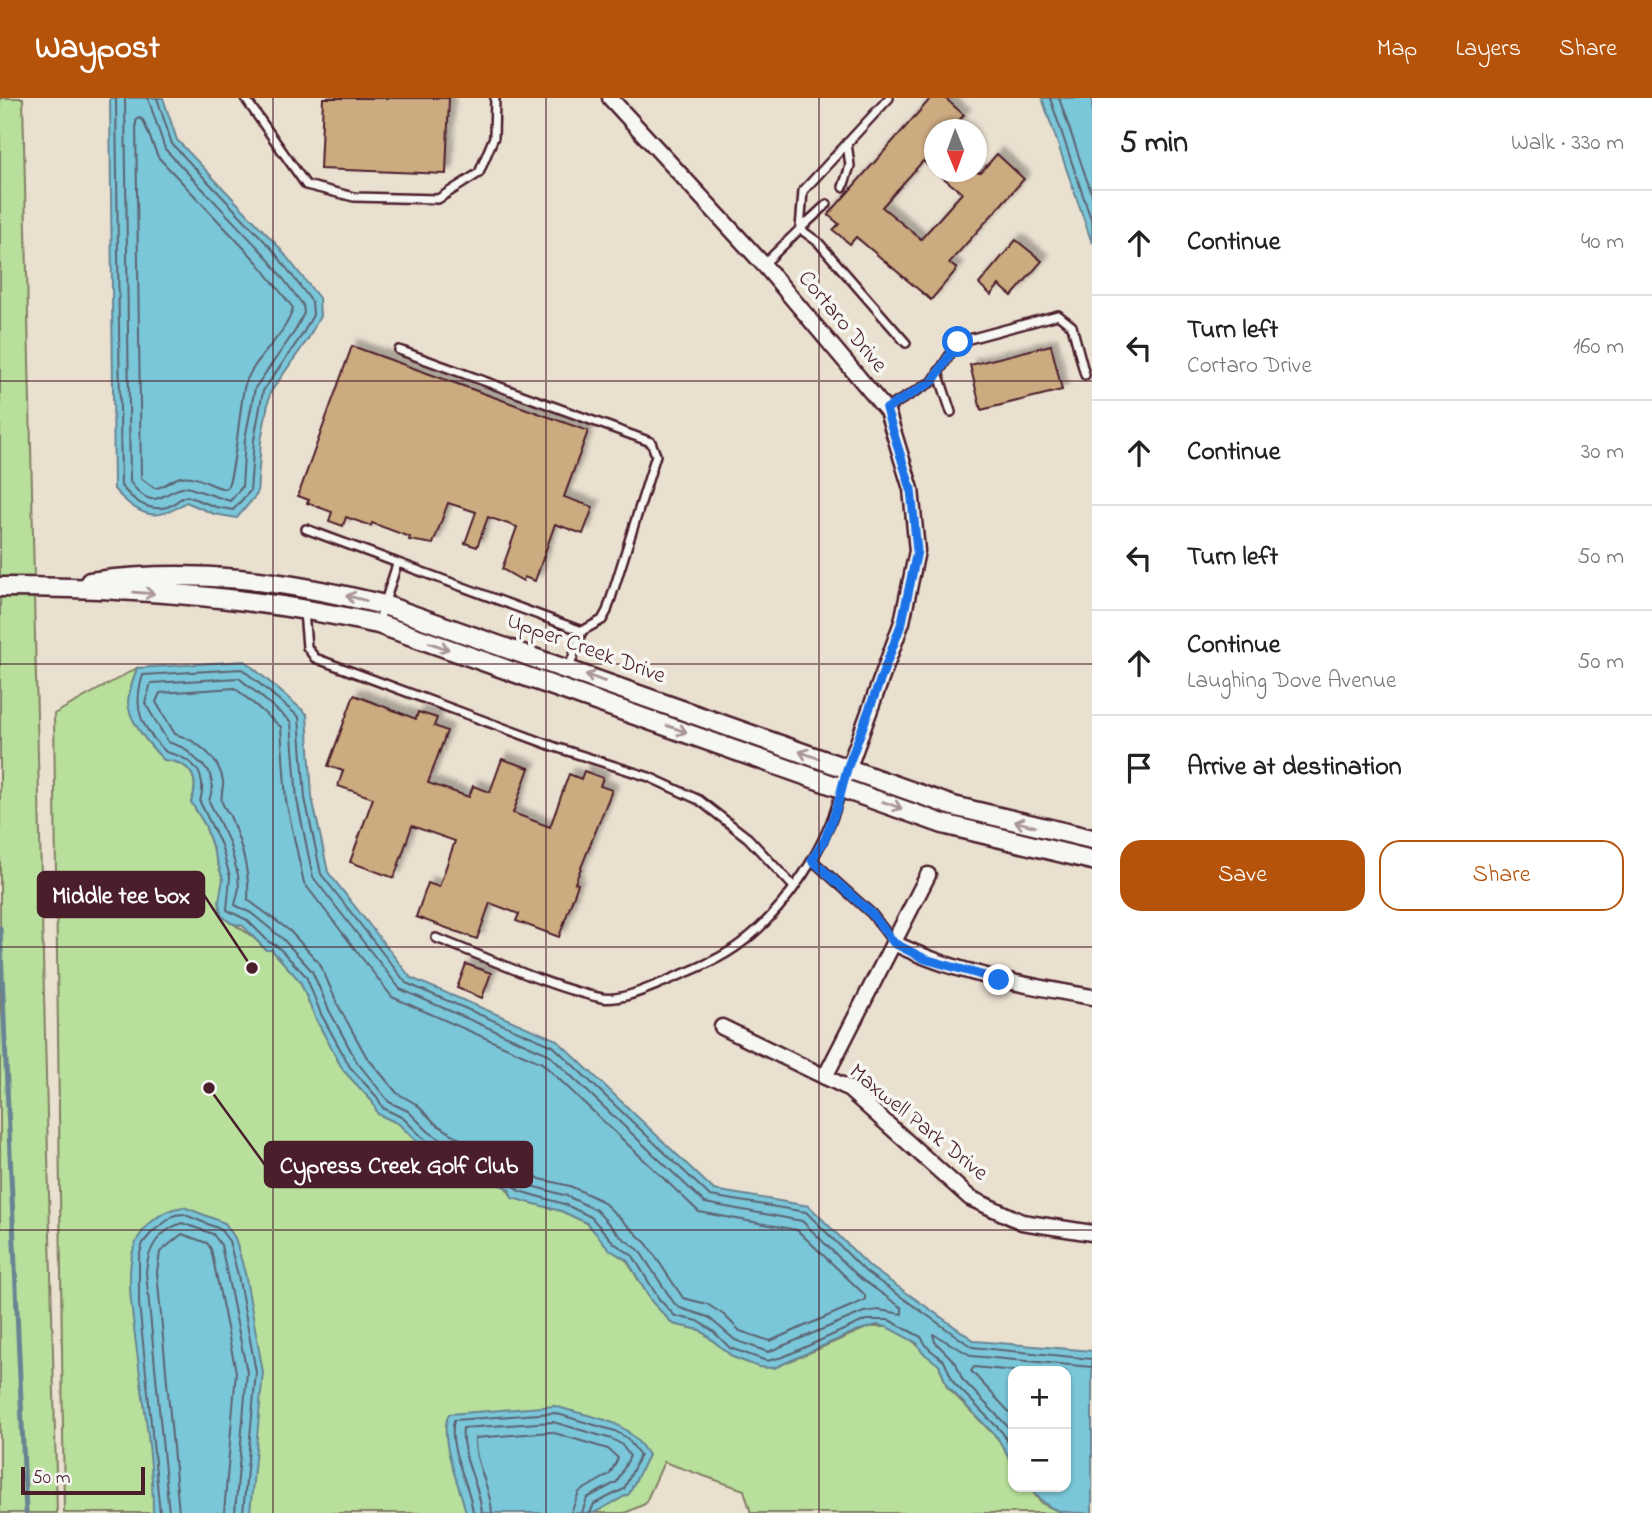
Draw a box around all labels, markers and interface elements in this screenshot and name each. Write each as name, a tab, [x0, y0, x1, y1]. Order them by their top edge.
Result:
text: Waypost	[35, 25, 160, 73]
text: Map	[1377, 32, 1417, 67]
text: Layers	[1455, 32, 1521, 67]
text: Share	[1559, 32, 1617, 67]
north arrow	[924, 119, 987, 182]
text: 5 min	[1120, 122, 1188, 166]
text: Walk · 330 m	[1511, 127, 1624, 160]
icon: ahead	[1120, 224, 1158, 262]
text: Continue	[1187, 224, 1280, 262]
text: 40 m	[1581, 226, 1624, 259]
street label: Cortaro Drive	[789, 264, 895, 381]
text: Turn left	[1187, 312, 1278, 350]
route start	[942, 326, 973, 357]
icon: left	[1120, 329, 1158, 367]
text: 160 m	[1573, 331, 1624, 364]
text: Cortaro Drive	[1187, 350, 1312, 383]
icon: ahead	[1120, 434, 1158, 472]
text: Continue	[1187, 434, 1280, 472]
text: 30 m	[1581, 436, 1624, 469]
icon: left	[1120, 539, 1158, 577]
text: Turn left	[1187, 539, 1278, 577]
text: 50 m	[1577, 541, 1624, 574]
one-way arrow	[133, 587, 156, 600]
one-way arrow	[345, 591, 368, 604]
street label: Upper Creek Drive	[502, 605, 671, 693]
text: Continue	[1187, 627, 1280, 665]
one-way arrow	[428, 640, 450, 653]
icon: ahead	[1120, 644, 1158, 682]
text: 50 m	[1577, 646, 1624, 679]
text: Laughing Dove Avenue	[1187, 665, 1396, 698]
one-way arrow	[584, 671, 606, 683]
one-way arrow	[666, 724, 688, 736]
one-way arrow	[798, 748, 820, 760]
icon: arrive	[1120, 749, 1158, 787]
text: Arrive at destination	[1187, 749, 1402, 787]
one-way arrow	[880, 799, 902, 812]
one-way arrow	[1014, 817, 1037, 830]
button: Save	[1120, 840, 1365, 911]
button: Share	[1379, 840, 1624, 911]
callout: Middle tee box	[38, 872, 204, 917]
text: Middle tee box	[52, 880, 190, 915]
route end	[983, 964, 1014, 995]
street label: Maxwell Park Drive	[841, 1056, 995, 1190]
callout: Cypress Creek Golf Club	[265, 1142, 532, 1187]
text: Cypress Creek Golf Club	[280, 1150, 518, 1186]
map controls	[1008, 1366, 1071, 1492]
button: +	[1008, 1366, 1071, 1429]
button: −	[1008, 1429, 1071, 1492]
scale bar	[21, 1464, 145, 1496]
text: 50 m	[32, 1465, 71, 1492]

